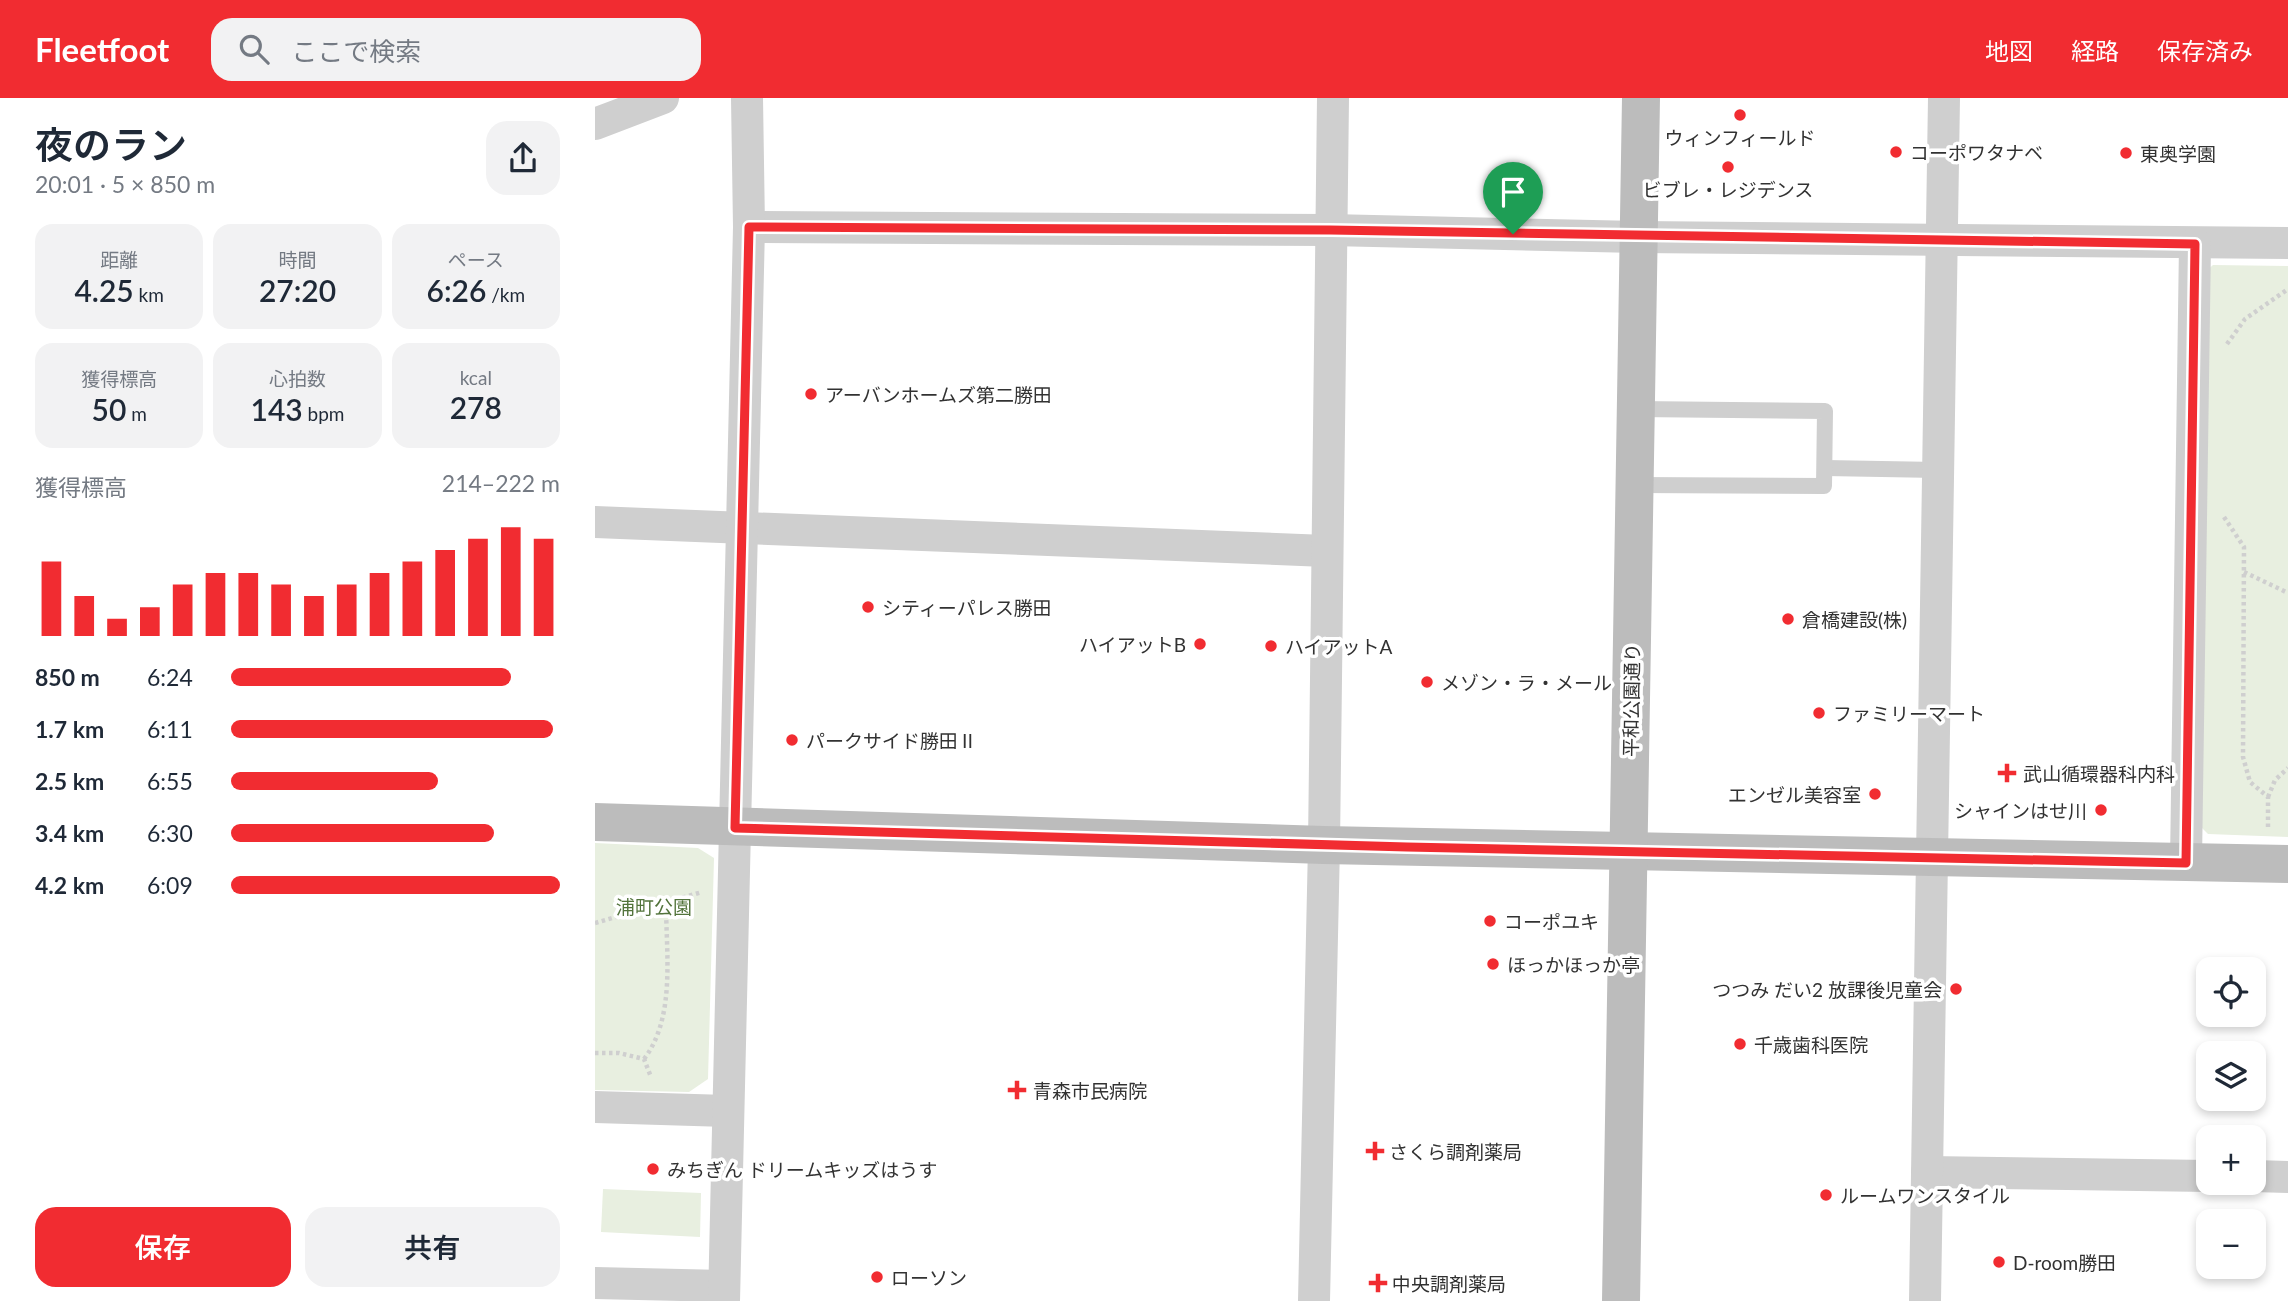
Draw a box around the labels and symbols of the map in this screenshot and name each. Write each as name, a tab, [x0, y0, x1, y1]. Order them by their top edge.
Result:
marker: ウィンフィールド	[1732, 107, 1748, 123]
place label: ウィンフィールド	[1664, 126, 1816, 149]
place label: コーポワタナベ	[1910, 141, 2043, 164]
place label: 東奥学園	[2140, 142, 2216, 165]
marker: コーポワタナベ	[1888, 144, 1904, 160]
marker: 東奥学園	[2118, 145, 2134, 161]
marker: ビブレ・レジデンス	[1720, 159, 1736, 175]
pin	[1483, 162, 1543, 234]
place label: ビブレ・レジデンス	[1643, 178, 1813, 201]
place label: アーバンホームズ第二勝田	[825, 383, 1052, 406]
marker: アーバンホームズ第二勝田	[803, 386, 819, 402]
place label: シティーパレス勝田	[882, 596, 1052, 619]
marker: シティーパレス勝田	[860, 599, 876, 615]
place label: 倉橋建設(株)	[1802, 608, 1907, 631]
marker: 倉橋建設(株)	[1780, 611, 1796, 627]
place label: ハイアットB	[1079, 633, 1186, 656]
place label: ハイアットA	[1285, 635, 1393, 658]
marker: ハイアットB	[1192, 636, 1208, 652]
marker: ハイアットA	[1263, 638, 1279, 654]
street label: 平和公園通り	[1619, 643, 1643, 757]
place label: メゾン・ラ・メール	[1441, 671, 1612, 694]
marker: メゾン・ラ・メール	[1419, 674, 1435, 690]
place label: ファミリーマート	[1833, 702, 1985, 725]
marker: ファミリーマート	[1811, 705, 1827, 721]
place label: パークサイド勝田Ⅱ	[806, 729, 977, 752]
marker: パークサイド勝田Ⅱ	[784, 732, 800, 748]
place label: 武山循環器科内科	[2023, 762, 2175, 785]
marker: 武山循環器科内科	[1997, 763, 2017, 783]
place label: エンゼル美容室	[1728, 783, 1861, 806]
marker: エンゼル美容室	[1867, 786, 1883, 802]
place label: シャインはせ川	[1954, 799, 2087, 822]
marker: シャインはせ川	[2093, 802, 2109, 818]
park label: 浦町公園	[616, 895, 692, 918]
place label: コーポユキ	[1504, 910, 1599, 933]
marker: コーポユキ	[1482, 913, 1498, 929]
place label: ほっかほっか亭	[1507, 953, 1640, 976]
marker: ほっかほっか亭	[1485, 956, 1501, 972]
place label: つつみ だい2 放課後児童会	[1712, 978, 1942, 1001]
marker: つつみ だい2 放課後児童会	[1948, 981, 1964, 997]
place label: 千歳歯科医院	[1754, 1033, 1868, 1056]
marker: 千歳歯科医院	[1732, 1036, 1748, 1052]
place label: 青森市民病院	[1033, 1079, 1147, 1102]
marker: 青森市民病院	[1007, 1080, 1027, 1100]
place label: さくら調剤薬局	[1389, 1140, 1522, 1163]
marker: さくら調剤薬局	[1367, 1143, 1383, 1159]
place label: みちぎん ドリームキッズはうす	[667, 1158, 937, 1181]
marker: みちぎん ドリームキッズはうす	[645, 1161, 661, 1177]
place label: ルームワンスタイル	[1840, 1184, 2010, 1207]
marker: ルームワンスタイル	[1818, 1187, 1834, 1203]
place label: D-room勝田	[2013, 1251, 2116, 1274]
marker: D-room勝田	[1991, 1254, 2007, 1270]
place label: ローソン	[891, 1266, 967, 1289]
marker: ローソン	[869, 1269, 885, 1285]
place label: 中央調剤薬局	[1392, 1272, 1506, 1295]
marker: 中央調剤薬局	[1370, 1275, 1386, 1291]

